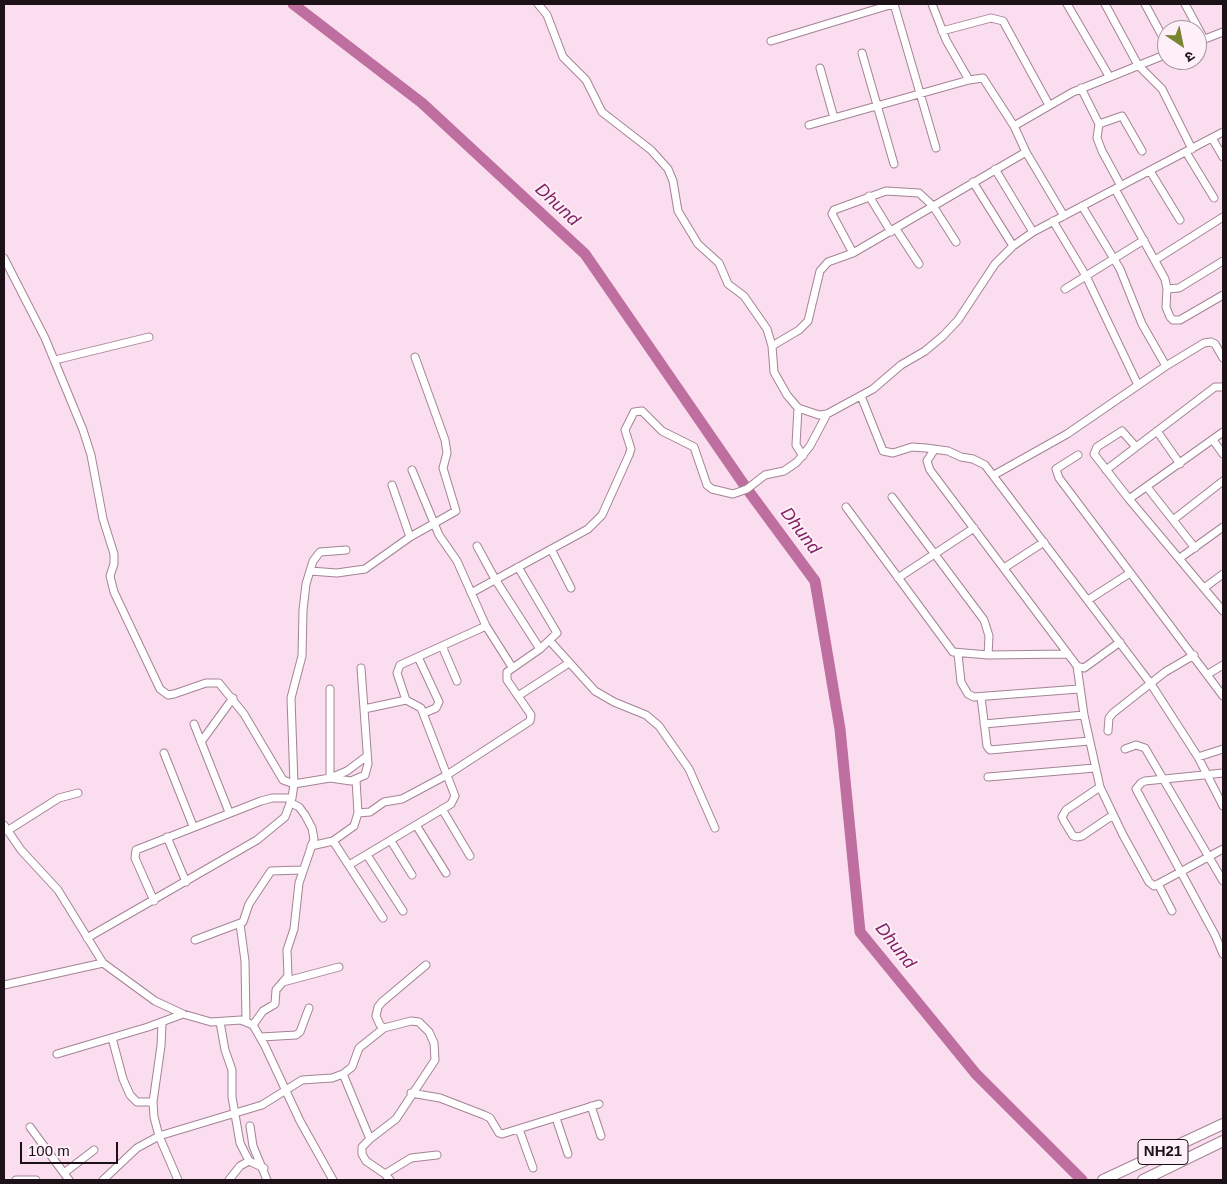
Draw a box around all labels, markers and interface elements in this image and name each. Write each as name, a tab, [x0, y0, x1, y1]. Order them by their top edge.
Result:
north arrow	[1157, 20, 1207, 70]
text: उ	[1182, 48, 1198, 66]
water label: Dhund	[530, 179, 584, 231]
water label: Dhund	[775, 503, 825, 559]
water label: Dhund	[870, 918, 920, 974]
scale bar	[22, 1132, 120, 1164]
road number: NH21	[1138, 1140, 1188, 1164]
text: 100 m	[28, 1142, 70, 1159]

